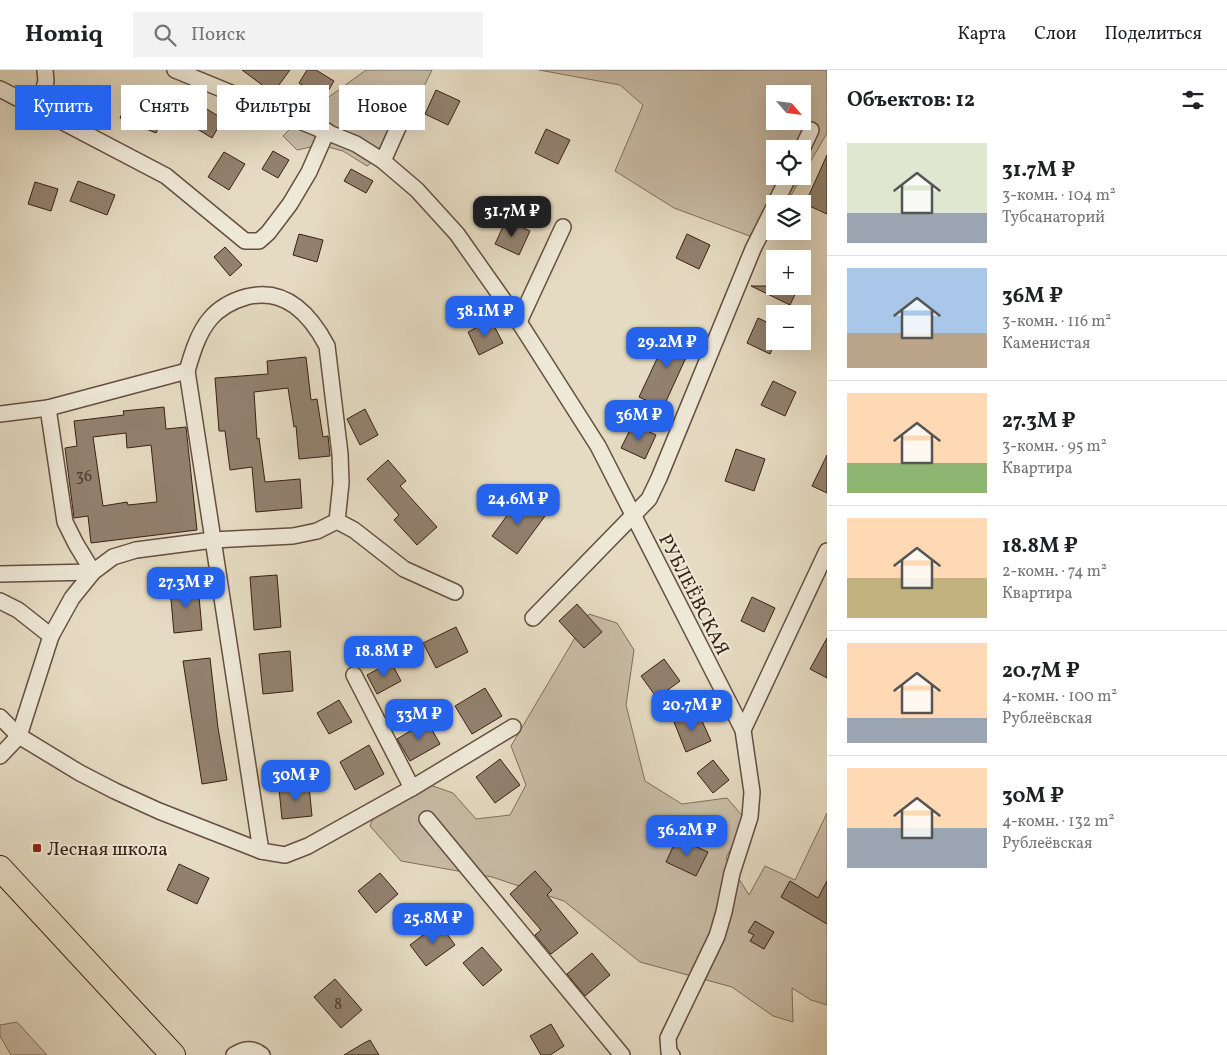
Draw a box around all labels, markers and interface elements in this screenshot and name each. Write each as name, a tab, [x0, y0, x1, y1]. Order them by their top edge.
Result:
search box	[133, 12, 483, 57]
text: Homiq	[25, 18, 103, 52]
icon: search	[151, 21, 179, 49]
text: Поиск	[191, 22, 245, 48]
text: Карта	[958, 22, 1006, 47]
text: Слои	[1034, 22, 1076, 47]
text: Поделиться	[1104, 22, 1202, 47]
chip: Купить	[15, 85, 111, 130]
chip: Снять	[121, 85, 207, 130]
chip: Фильтры	[217, 85, 329, 130]
chip: Новое	[339, 85, 425, 130]
north arrow	[766, 85, 811, 130]
map controls	[766, 85, 811, 350]
text: Объектов: 12	[847, 86, 975, 115]
icon: filters	[1179, 86, 1207, 114]
button: locate	[766, 140, 811, 185]
text: 31.7M ₽	[1002, 156, 1075, 185]
icon: home	[887, 163, 947, 223]
text: 3-комн. · 104 m²	[1002, 185, 1116, 207]
button: layers	[766, 195, 811, 240]
pin: 31.7M ₽	[466, 196, 558, 238]
text: 31.7M ₽	[484, 201, 540, 223]
text: Тубсанаторий	[1002, 207, 1105, 229]
button: +	[766, 250, 811, 295]
text: 36M ₽	[1002, 282, 1063, 311]
icon: home	[887, 288, 947, 348]
pin: 38.1M ₽	[439, 296, 531, 338]
text: 38.1M ₽	[456, 301, 514, 323]
button: −	[766, 305, 811, 350]
text: 3-комн. · 116 m²	[1002, 311, 1111, 333]
pin: 29.2M ₽	[621, 326, 713, 369]
text: 29.2M ₽	[637, 332, 697, 354]
text: Каменистая	[1002, 333, 1090, 355]
pin: 36M ₽	[604, 400, 674, 442]
text: 36M ₽	[616, 405, 662, 427]
text: 27.3M ₽	[1002, 407, 1076, 436]
icon: home	[887, 413, 947, 473]
text: 3-комн. · 95 m²	[1002, 436, 1107, 458]
text: Квартира	[1002, 458, 1072, 480]
house number: 36	[76, 466, 92, 488]
pin: 24.6M ₽	[472, 484, 564, 526]
text: 24.6M ₽	[488, 489, 548, 511]
street label: РУБЛЕЁВСКАЯ	[651, 530, 735, 660]
text: 18.8M ₽	[1002, 532, 1078, 561]
icon: home	[887, 538, 947, 598]
text: 2-комн. · 74 m²	[1002, 561, 1107, 583]
pin: 27.3M ₽	[140, 566, 232, 609]
text: 27.3M ₽	[158, 572, 214, 594]
text: Квартира	[1002, 583, 1072, 605]
pin: 18.8M ₽	[338, 636, 430, 678]
text: 18.8M ₽	[355, 641, 413, 663]
text: 20.7M ₽	[1002, 657, 1080, 686]
icon: home	[887, 663, 947, 723]
text: 4-комн. · 100 m²	[1002, 686, 1117, 708]
pin: 20.7M ₽	[646, 690, 738, 732]
text: 20.7M ₽	[662, 695, 722, 717]
pin: 33M ₽	[384, 698, 454, 741]
text: 33M ₽	[396, 704, 442, 726]
text: Рублеёвская	[1002, 708, 1092, 730]
pin: 30M ₽	[261, 760, 331, 802]
text: 30M ₽	[272, 765, 320, 787]
text: 30M ₽	[1002, 782, 1064, 811]
icon: home	[887, 788, 947, 848]
text: 4-комн. · 132 m²	[1002, 811, 1114, 833]
pin: 36.2M ₽	[641, 814, 733, 857]
text: 36.2M ₽	[657, 820, 717, 842]
text: Рублеёвская	[1002, 833, 1092, 855]
place label: Лесная школа	[47, 837, 168, 863]
marker: Лесная школа	[31, 842, 43, 854]
pin: 25.8M ₽	[387, 902, 479, 945]
text: 25.8M ₽	[404, 908, 462, 930]
house number: 8	[334, 994, 342, 1016]

